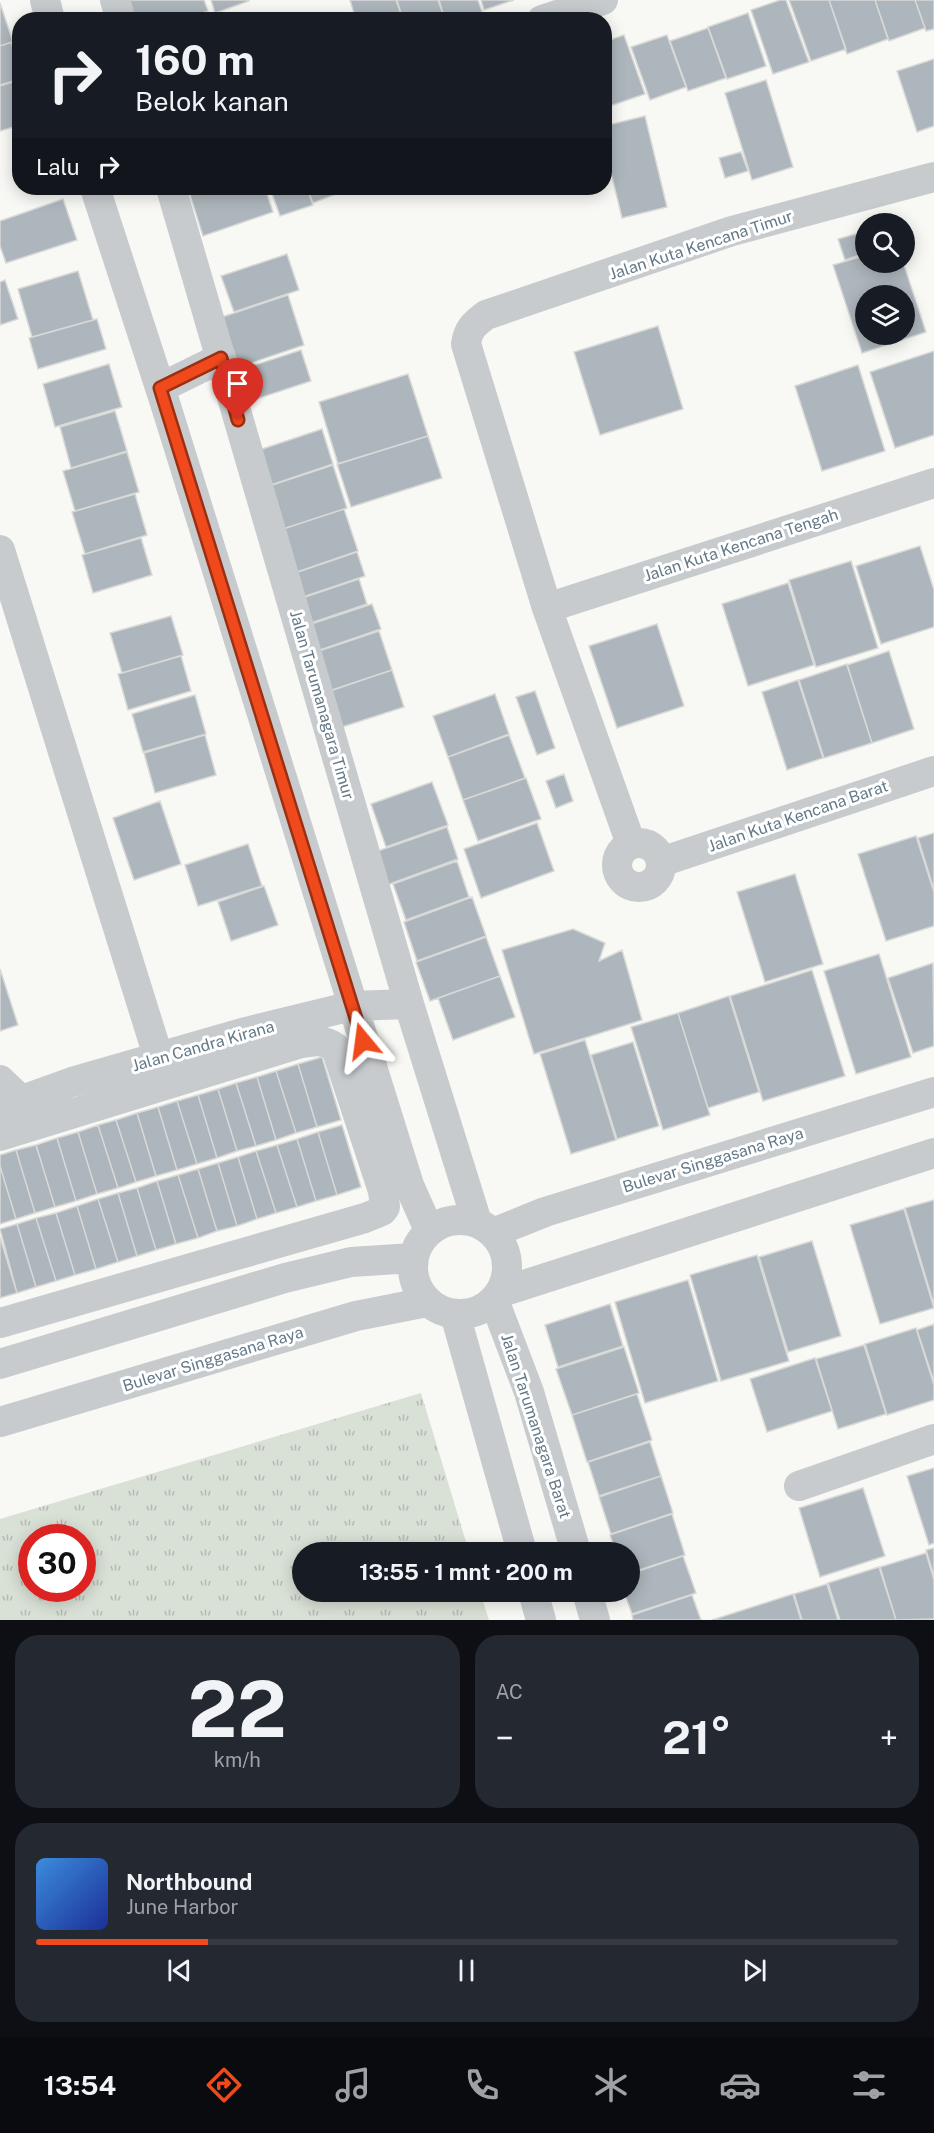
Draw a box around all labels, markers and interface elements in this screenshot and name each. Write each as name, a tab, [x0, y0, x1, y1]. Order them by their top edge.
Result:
text: 160 m	[135, 35, 255, 84]
icon: right	[36, 36, 114, 114]
text: Belok kanan	[135, 85, 289, 117]
icon: right	[92, 150, 125, 183]
text: Lalu	[36, 154, 80, 180]
street label: Jalan Kuta Kencana Timur	[607, 206, 795, 284]
map controls	[855, 213, 915, 345]
button: search	[855, 213, 915, 273]
button: layers	[855, 285, 915, 345]
pin	[212, 358, 263, 420]
icon: arrive	[221, 367, 254, 400]
street label: Jalan Kuta Kencana Tengah	[642, 505, 840, 585]
street label: Jalan Tarumanagara Timur	[286, 608, 358, 802]
street label: Jalan Kuta Kencana Barat	[706, 776, 890, 856]
position arrow	[331, 1009, 395, 1073]
street label: Jalan Candra Kirana	[130, 1017, 276, 1075]
street label: Bulevar Singgasana Raya	[620, 1123, 806, 1197]
street label: Bulevar Singgasana Raya	[120, 1322, 306, 1396]
street label: Jalan Tarumanagara Barat	[497, 1331, 575, 1521]
speed limit sign: 30	[18, 1524, 96, 1602]
text: 13:55 · 1 mnt · 200 m	[359, 1559, 573, 1585]
text: 22	[188, 1663, 287, 1755]
text: AC	[496, 1680, 523, 1704]
text: 21°	[662, 1711, 731, 1764]
text: −	[496, 1719, 514, 1757]
text: +	[880, 1719, 898, 1757]
text: km/h	[214, 1748, 261, 1772]
text: Northbound	[126, 1869, 252, 1895]
text: June Harbor	[126, 1895, 238, 1919]
icon: previous	[163, 1954, 196, 1987]
icon: pause	[450, 1954, 483, 1987]
icon: next	[738, 1954, 771, 1987]
icon: directions	[203, 2064, 245, 2106]
icon: music	[332, 2064, 374, 2106]
icon: phone	[461, 2064, 503, 2106]
icon: climate	[590, 2064, 632, 2106]
icon: car	[719, 2064, 761, 2106]
icon: filters	[848, 2064, 890, 2106]
text: 13:54	[44, 2069, 116, 2101]

